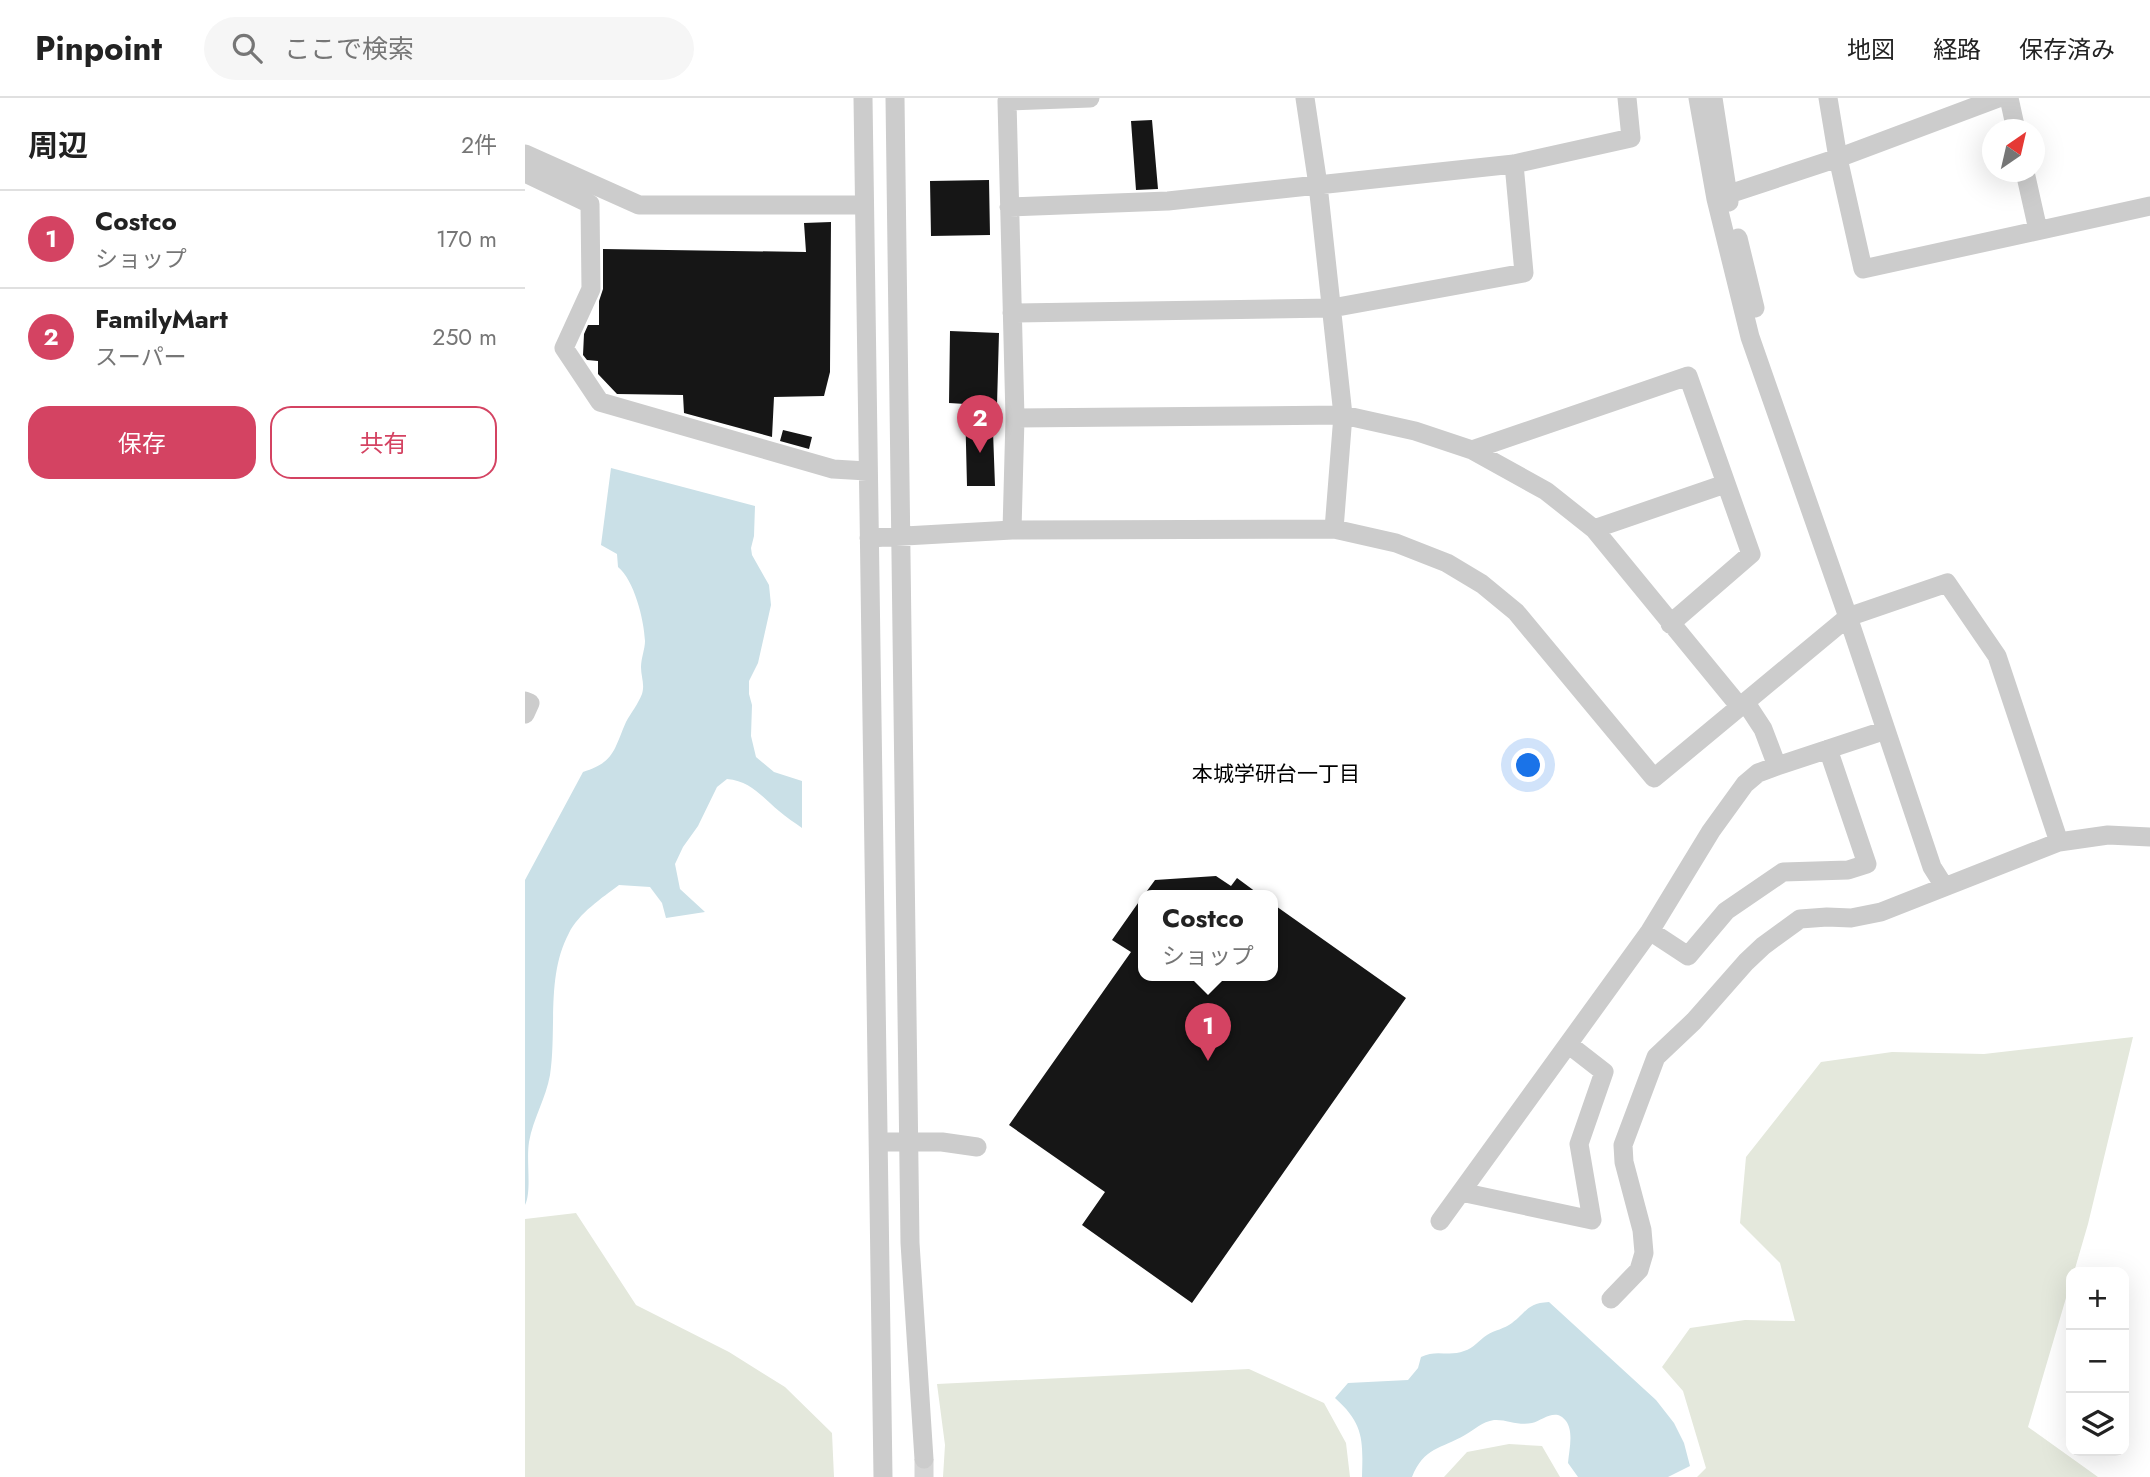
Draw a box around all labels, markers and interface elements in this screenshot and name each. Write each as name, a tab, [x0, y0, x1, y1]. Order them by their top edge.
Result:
search box	[204, 17, 694, 80]
text: Pinpoint	[35, 25, 162, 72]
icon: search	[228, 29, 266, 67]
text: ここで検索	[284, 30, 414, 68]
text: 地図	[1847, 32, 1895, 67]
text: 経路	[1933, 32, 1981, 67]
text: 保存済み	[2019, 32, 2115, 67]
north arrow	[1982, 119, 2045, 182]
text: 周辺	[28, 124, 88, 167]
text: 2件	[461, 128, 497, 162]
text: Costco	[95, 202, 177, 240]
text: 1	[45, 222, 57, 256]
text: 170 m	[436, 222, 497, 256]
text: ショップ	[95, 242, 187, 276]
text: FamilyMart	[95, 300, 228, 338]
text: 2	[43, 320, 59, 354]
text: 250 m	[432, 320, 497, 354]
text: スーパー	[95, 340, 187, 374]
pin: 2	[957, 395, 1003, 453]
button: 保存	[28, 406, 256, 479]
button: 共有	[270, 406, 497, 479]
your location	[1511, 748, 1545, 782]
district label: 本城学研台一丁目	[1192, 759, 1360, 789]
popup	[1138, 890, 1278, 981]
text: Costco	[1162, 899, 1244, 937]
text: ショップ	[1162, 939, 1254, 973]
pin: 1	[1185, 1003, 1231, 1061]
map controls	[2066, 1267, 2129, 1456]
button: +	[2066, 1267, 2129, 1330]
button: −	[2066, 1330, 2129, 1393]
button: layers	[2066, 1393, 2129, 1456]

